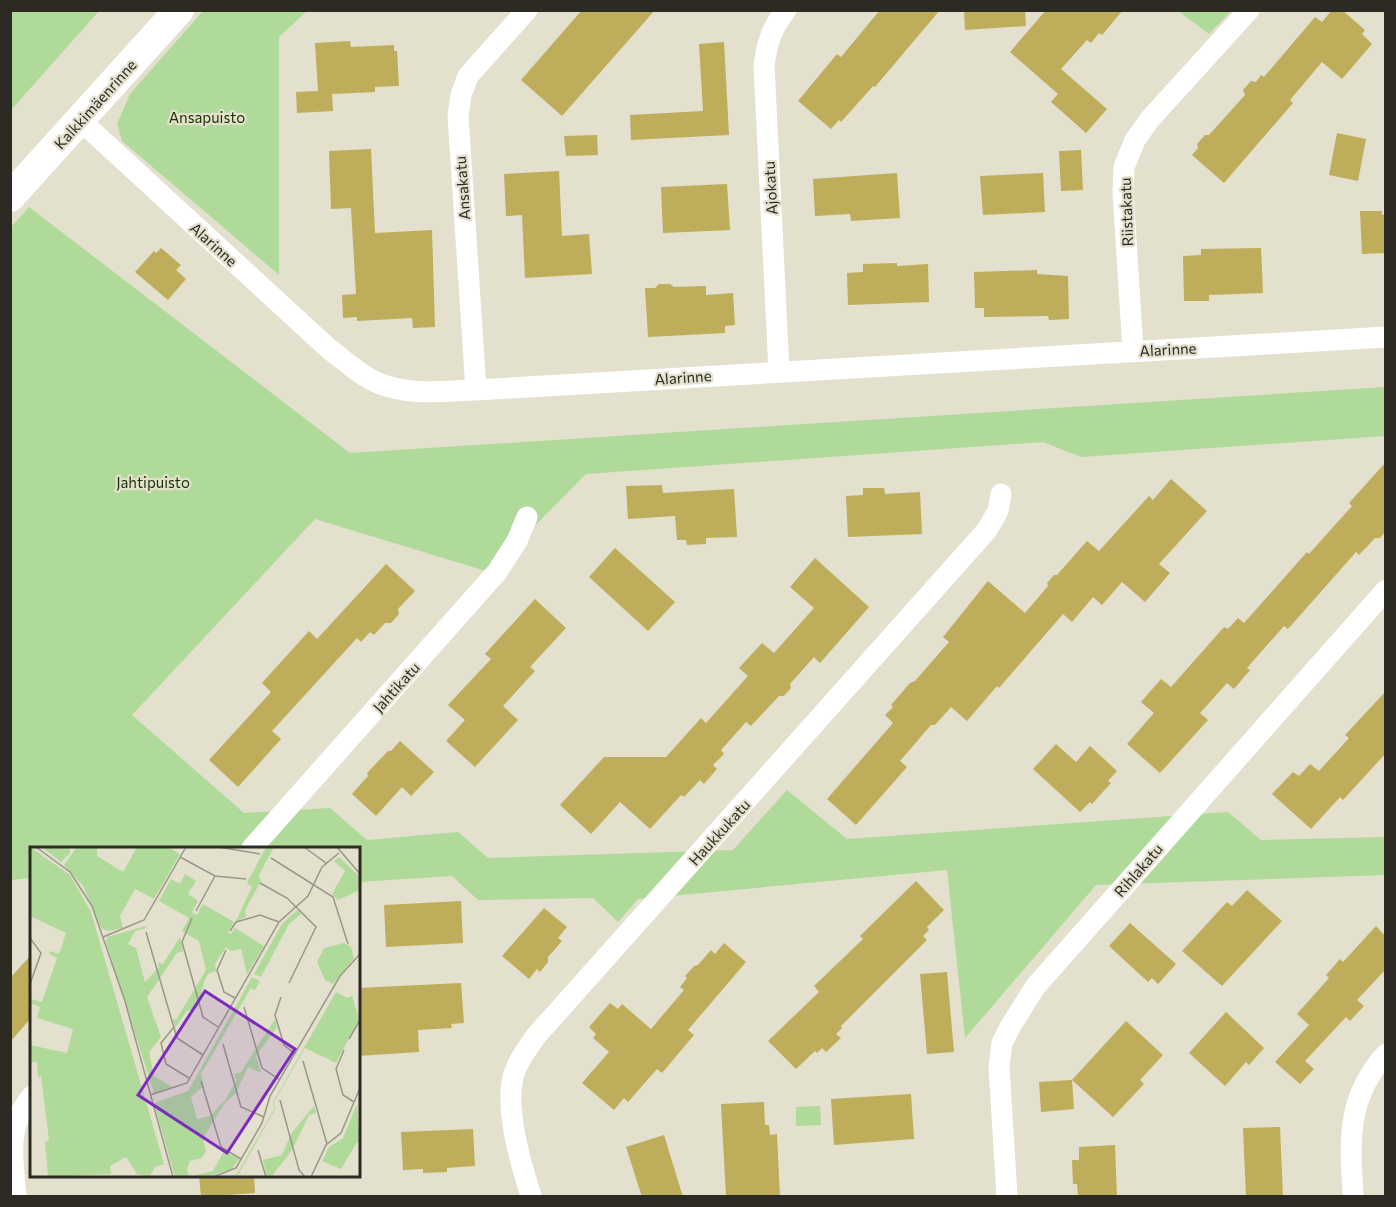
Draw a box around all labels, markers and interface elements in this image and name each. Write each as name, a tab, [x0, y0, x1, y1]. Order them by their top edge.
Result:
street label: Kalkkimäenrinne	[50, 56, 140, 152]
park label: Ansapuisto	[169, 108, 245, 126]
street label: Ansakatu	[451, 155, 473, 221]
street label: Ajokatu	[760, 161, 780, 215]
street label: Riistakatu	[1116, 177, 1136, 247]
street label: Alarinne	[187, 218, 241, 270]
street label: Alarinne	[1139, 339, 1197, 359]
street label: Alarinne	[654, 366, 712, 388]
park label: Jahtipuisto	[116, 473, 190, 491]
street label: Jahtikatu	[369, 658, 423, 716]
street label: Haukkukatu	[685, 795, 753, 869]
street label: Rihlakatu	[1110, 840, 1166, 900]
inset map	[30, 847, 360, 1177]

